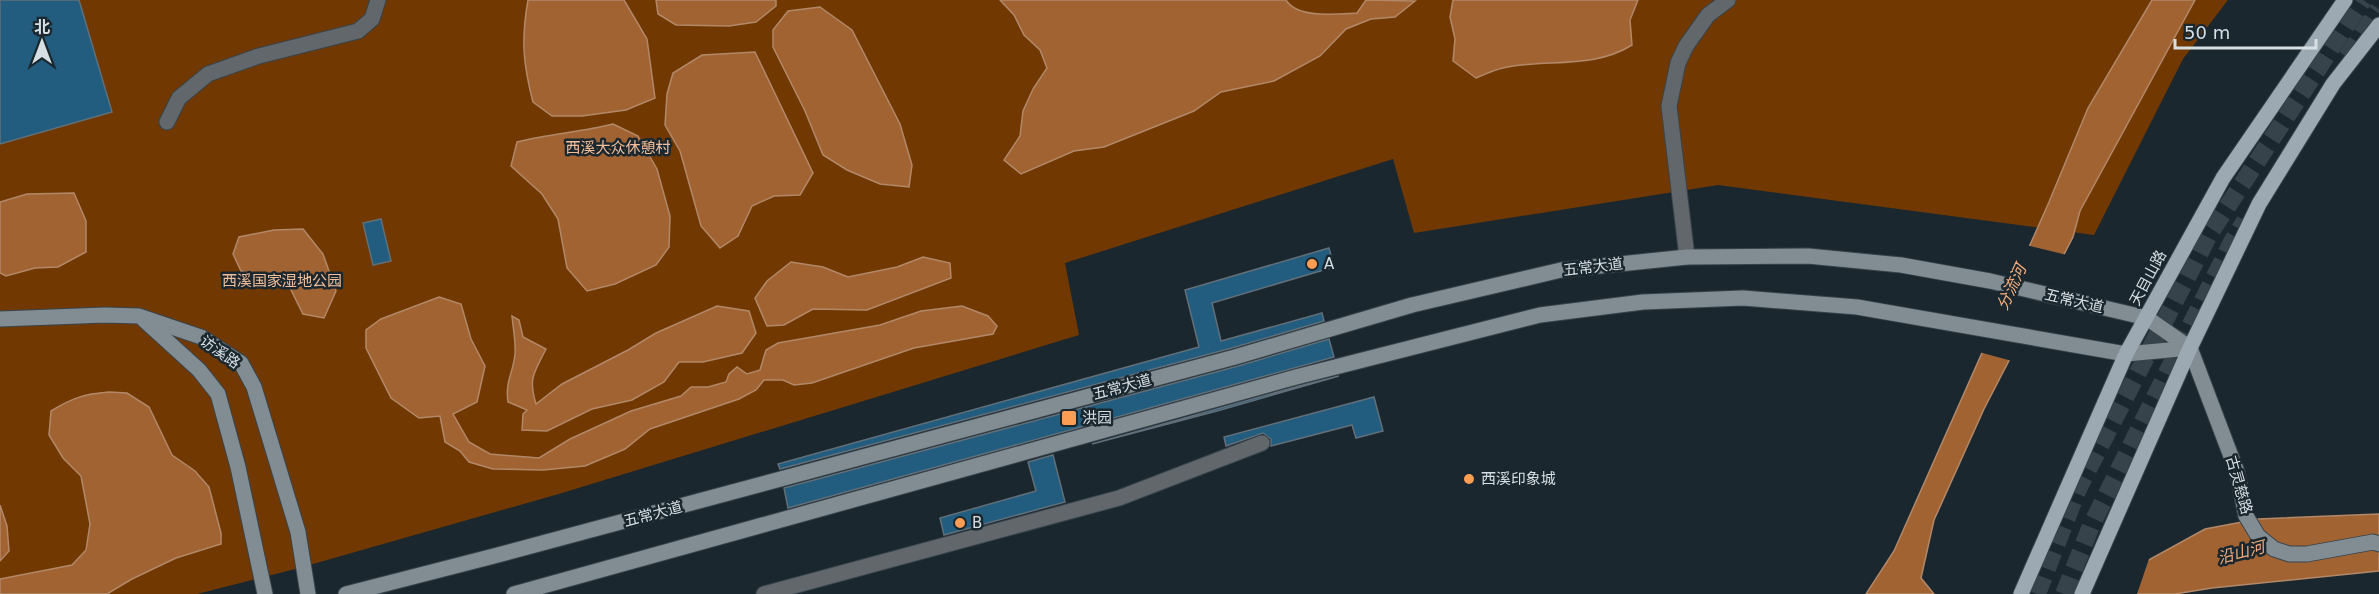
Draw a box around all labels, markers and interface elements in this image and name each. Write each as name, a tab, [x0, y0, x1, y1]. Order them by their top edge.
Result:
north arrow	[12, 12, 72, 72]
scale bar	[2175, 12, 2316, 50]
text: 北	[34, 18, 50, 37]
text: 50 m	[2184, 22, 2230, 43]
park label: 西溪大众休憩村	[565, 139, 671, 157]
street label: 天目山路	[2126, 247, 2170, 309]
street label: 五常大道	[1562, 254, 1624, 280]
place label: A	[1324, 255, 1335, 273]
marker: A	[1305, 257, 1319, 271]
water label: 分流河	[1993, 259, 2031, 313]
park label: 西溪国家湿地公园	[222, 272, 342, 290]
street label: 五常大道	[2043, 285, 2105, 317]
street label: 访溪路	[196, 332, 244, 372]
street label: 五常大道	[1091, 371, 1153, 403]
marker: 洪园	[1060, 409, 1078, 427]
place label: 洪园	[1082, 409, 1112, 427]
street label: 古灵慈路	[2222, 454, 2256, 516]
place label: 西溪印象城	[1481, 470, 1556, 488]
marker: 西溪印象城	[1462, 472, 1476, 486]
street label: 五常大道	[622, 498, 684, 530]
place label: B	[972, 514, 982, 532]
marker: B	[953, 516, 967, 530]
water label: 沿山河	[2215, 536, 2270, 568]

